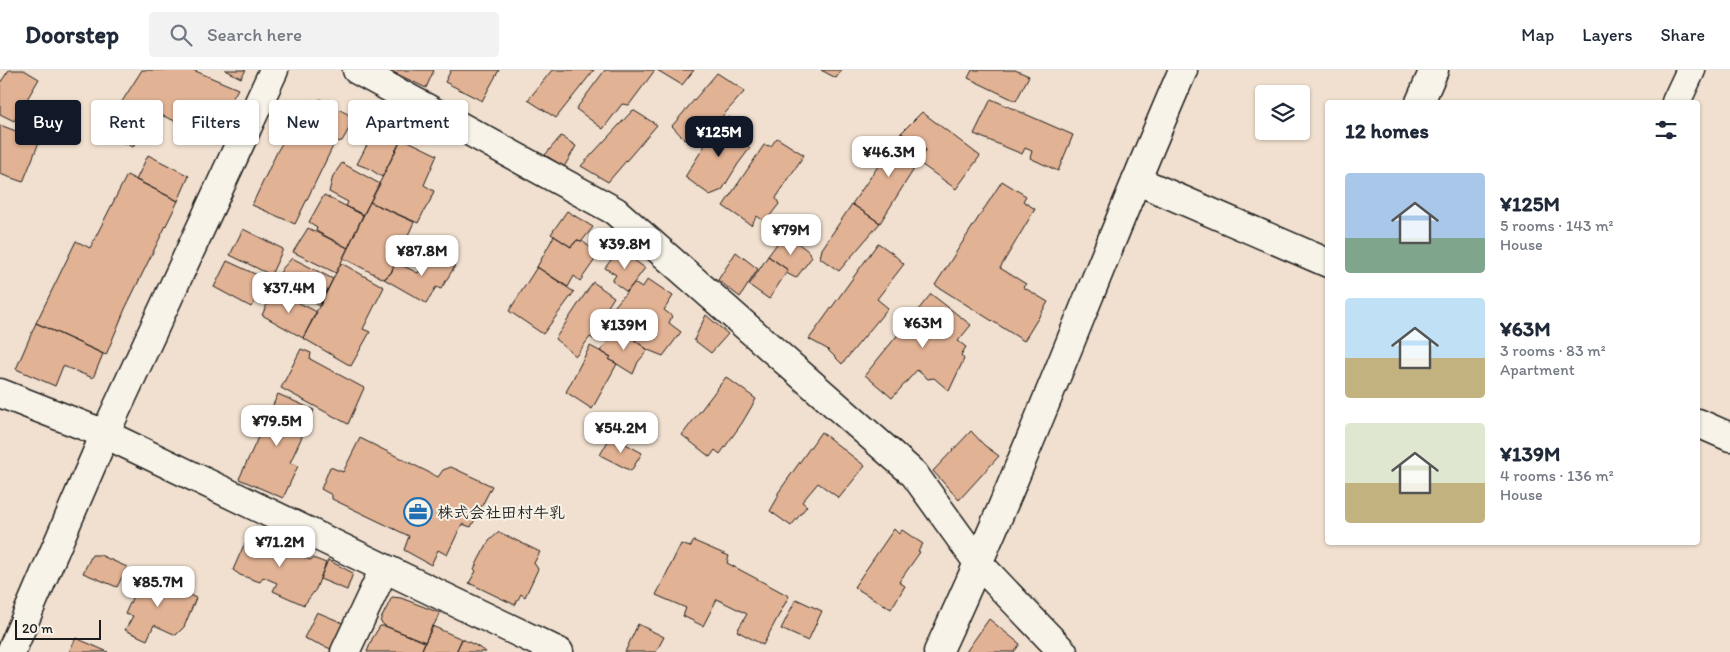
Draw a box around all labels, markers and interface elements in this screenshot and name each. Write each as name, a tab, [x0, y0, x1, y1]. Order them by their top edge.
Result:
search box	[149, 12, 499, 57]
text: Doorstep	[25, 20, 119, 49]
icon: search	[167, 21, 195, 49]
text: Search here	[207, 23, 302, 46]
text: Map	[1521, 24, 1554, 46]
text: Layers	[1582, 24, 1632, 46]
text: Share	[1660, 24, 1705, 46]
map controls	[1255, 85, 1310, 140]
button: layers	[1255, 85, 1310, 140]
chip: Buy	[15, 100, 81, 145]
chip: Rent	[91, 100, 163, 145]
chip: Filters	[173, 100, 259, 145]
chip: New	[269, 100, 338, 145]
chip: Apartment	[348, 100, 468, 145]
pin: ¥125M	[684, 116, 754, 158]
icon: filters	[1652, 116, 1680, 144]
text: 12 homes	[1345, 118, 1429, 143]
text: ¥125M	[696, 122, 742, 141]
pin: ¥46.3M	[848, 136, 930, 178]
text: ¥46.3M	[863, 142, 915, 161]
text: ¥125M	[1500, 191, 1560, 216]
icon: home	[1385, 193, 1445, 253]
pin: ¥79M	[761, 214, 821, 256]
text: 5 rooms · 143 m²	[1500, 216, 1614, 235]
text: ¥79M	[772, 220, 810, 239]
pin: ¥39.8M	[584, 228, 666, 270]
pin: ¥87.8M	[381, 234, 463, 277]
text: ¥39.8M	[599, 234, 651, 253]
text: House	[1500, 235, 1543, 254]
text: ¥87.8M	[397, 241, 447, 260]
pin: ¥37.4M	[248, 272, 330, 314]
text: ¥37.4M	[263, 278, 315, 297]
pin: ¥63M	[893, 306, 953, 349]
pin: ¥139M	[589, 308, 659, 351]
text: ¥63M	[904, 313, 942, 332]
text: ¥139M	[601, 315, 647, 334]
text: ¥63M	[1500, 316, 1551, 341]
icon: home	[1385, 318, 1445, 378]
text: 3 rooms · 83 m²	[1500, 341, 1606, 360]
text: Apartment	[1500, 360, 1575, 379]
pin: ¥79.5M	[236, 404, 318, 447]
text: ¥79.5M	[252, 411, 302, 430]
pin: ¥54.2M	[580, 412, 662, 454]
text: ¥54.2M	[595, 418, 647, 437]
text: ¥139M	[1500, 441, 1560, 466]
icon: home	[1385, 443, 1445, 503]
text: 4 rooms · 136 m²	[1500, 466, 1614, 485]
text: House	[1500, 485, 1543, 504]
office icon: 株式会社田村牛乳	[403, 497, 433, 527]
place label: 株式会社田村牛乳	[437, 503, 565, 522]
pin: ¥71.2M	[239, 526, 321, 568]
text: ¥71.2M	[255, 532, 305, 551]
pin: ¥85.7M	[117, 566, 199, 608]
text: ¥85.7M	[133, 572, 183, 591]
scale bar	[15, 617, 101, 640]
text: 20 m	[22, 620, 53, 637]

